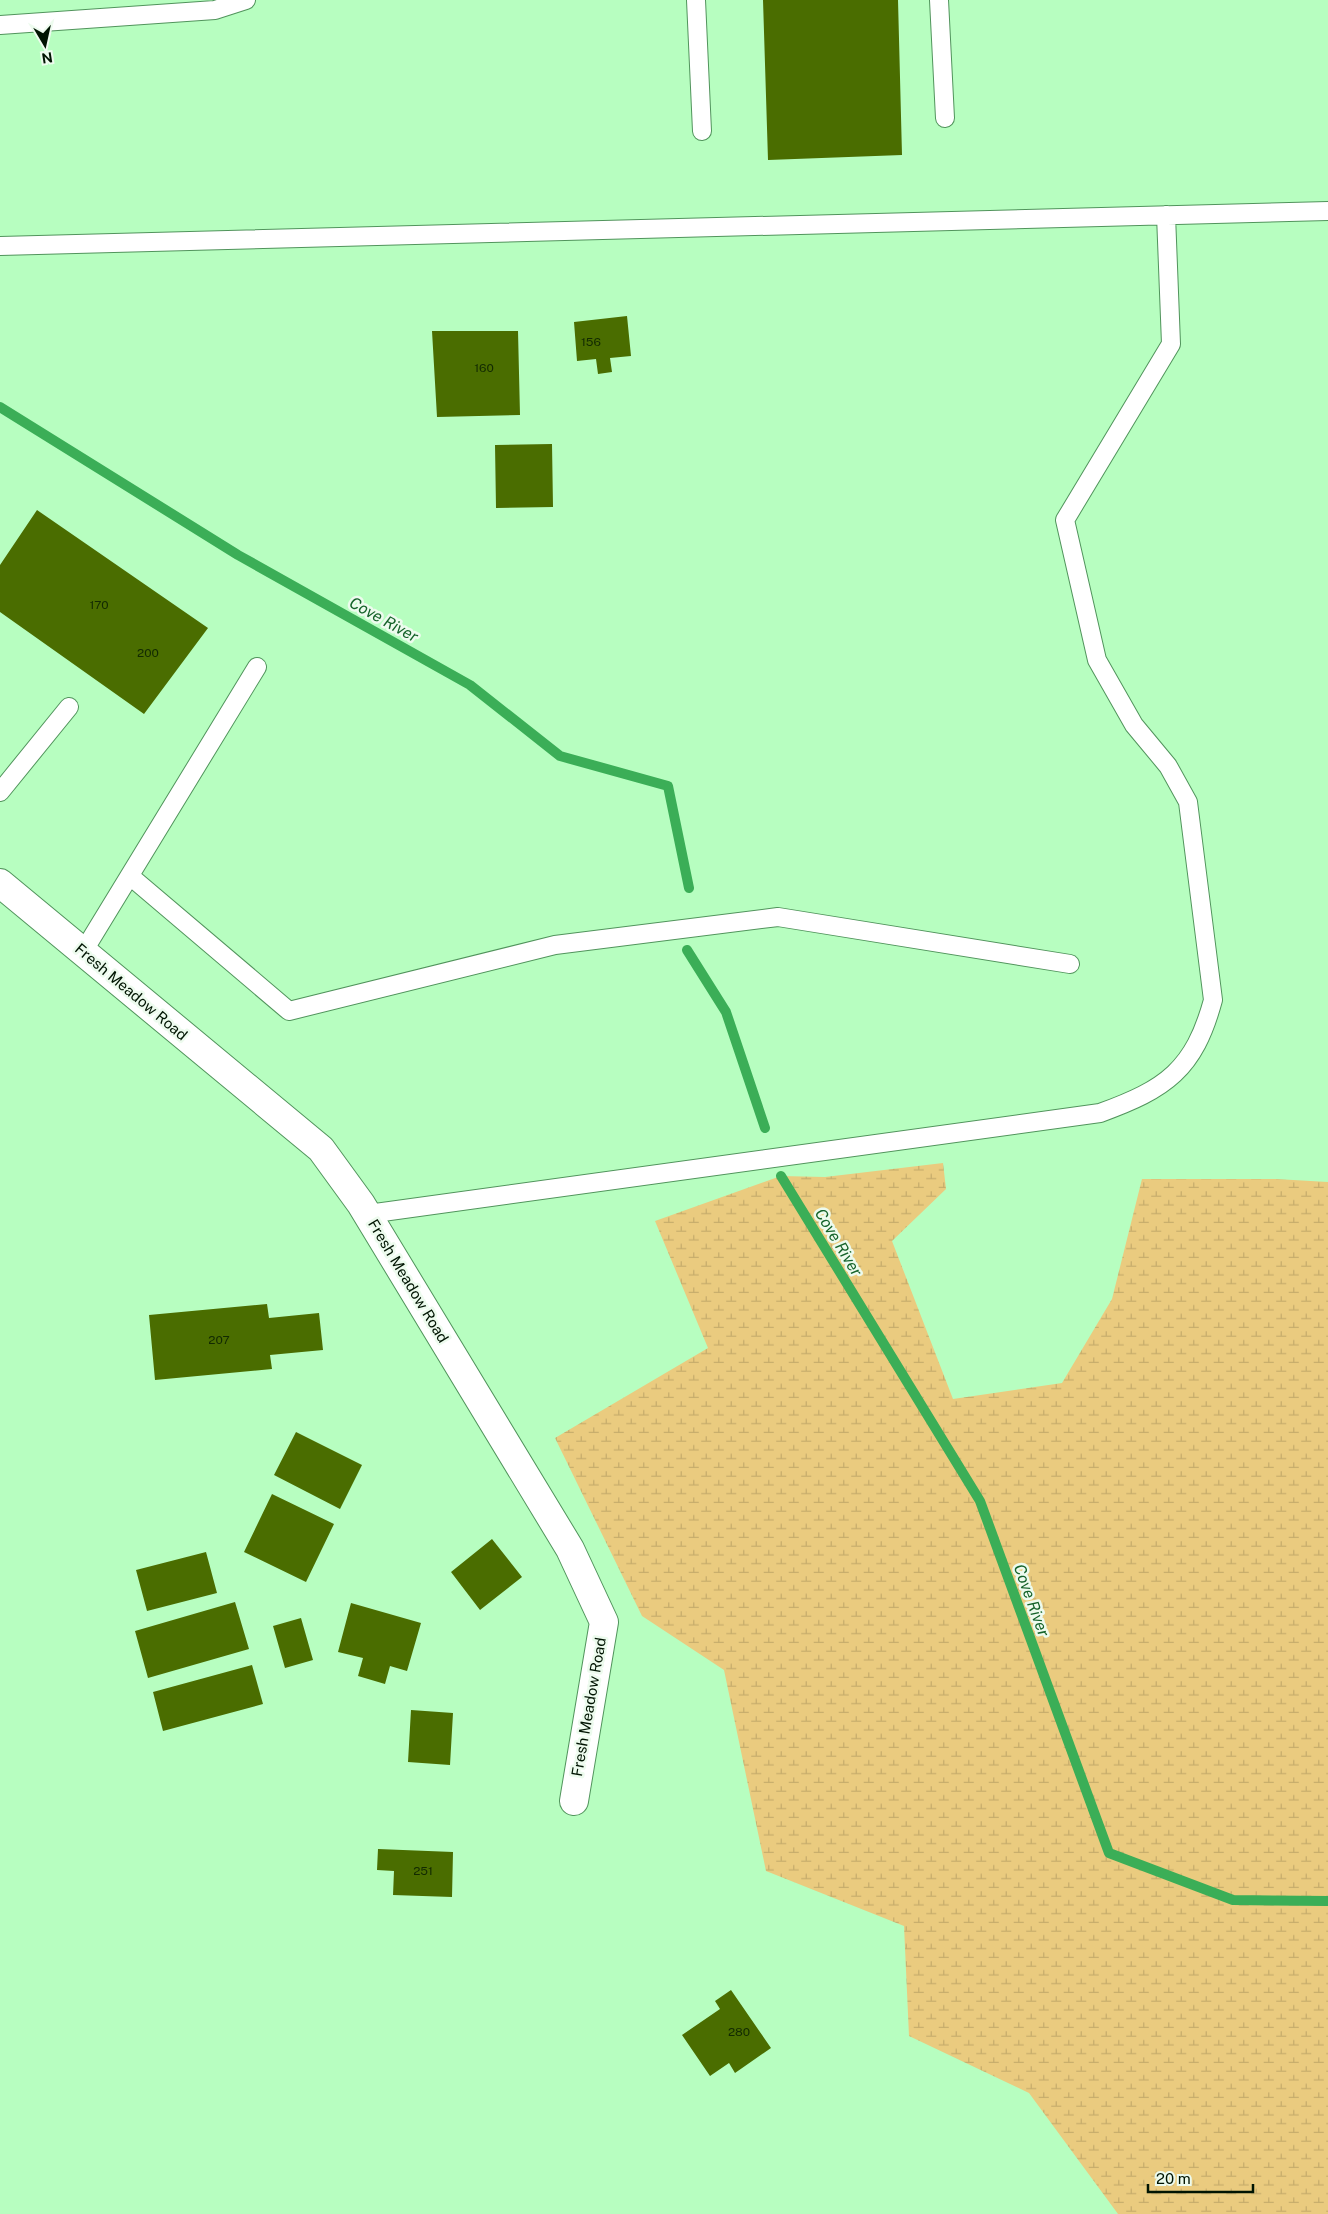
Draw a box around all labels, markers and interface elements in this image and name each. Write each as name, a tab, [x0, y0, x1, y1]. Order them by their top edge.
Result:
north arrow	[20, 20, 70, 70]
text: N	[40, 49, 54, 67]
house number: 156	[581, 335, 601, 349]
house number: 160	[474, 361, 494, 375]
water label: Cove River	[346, 593, 422, 647]
house number: 170	[89, 598, 109, 612]
house number: 200	[137, 646, 159, 660]
street label: Fresh Meadow Road	[72, 940, 191, 1043]
water label: Cove River	[811, 1205, 867, 1280]
street label: Fresh Meadow Road	[365, 1216, 452, 1346]
house number: 207	[208, 1333, 230, 1347]
water label: Cove River	[1010, 1561, 1054, 1640]
street label: Fresh Meadow Road	[568, 1636, 609, 1778]
house number: 251	[413, 1864, 433, 1878]
house number: 280	[728, 2025, 750, 2039]
scale bar	[1148, 2162, 1253, 2194]
text: 20 m	[1156, 2170, 1191, 2187]

